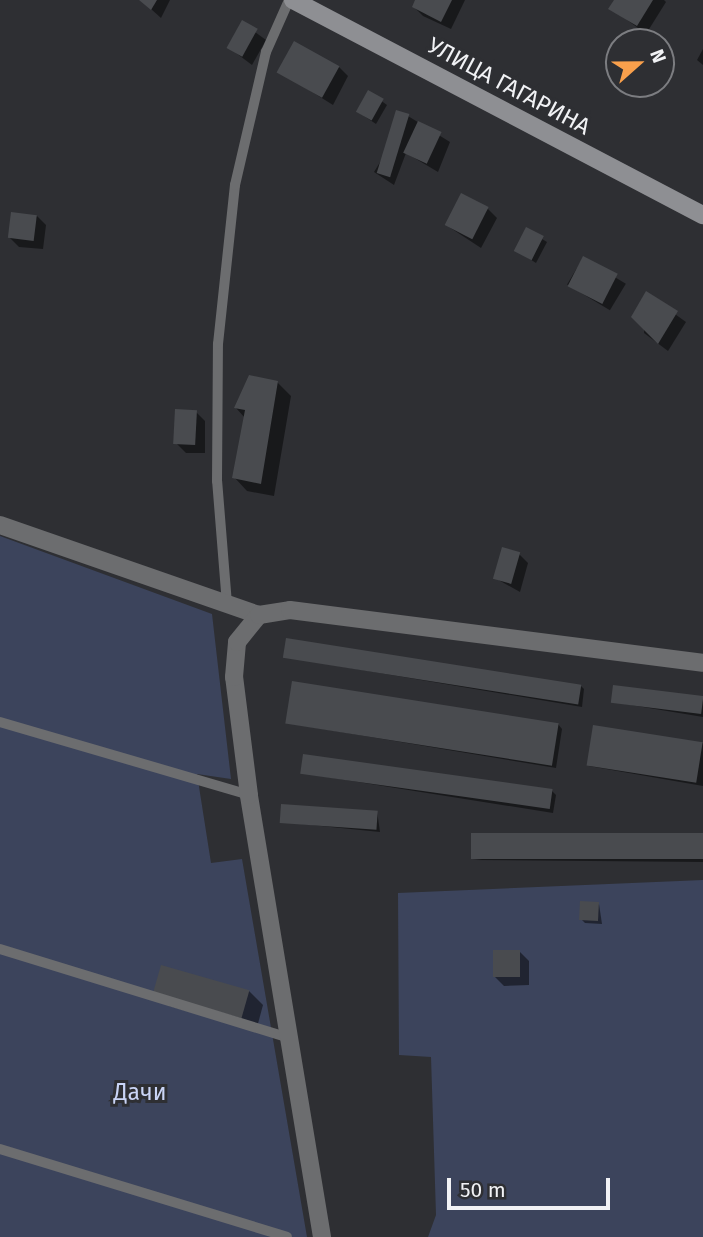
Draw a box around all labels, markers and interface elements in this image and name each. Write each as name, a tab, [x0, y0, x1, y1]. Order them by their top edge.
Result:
north arrow	[605, 28, 675, 98]
street label: УЛИЦА ГАГАРИНА	[423, 31, 595, 141]
text: N	[645, 46, 671, 66]
park label: Дачи	[113, 1078, 167, 1106]
scale bar	[451, 1164, 614, 1208]
text: 50 m	[460, 1177, 506, 1203]

